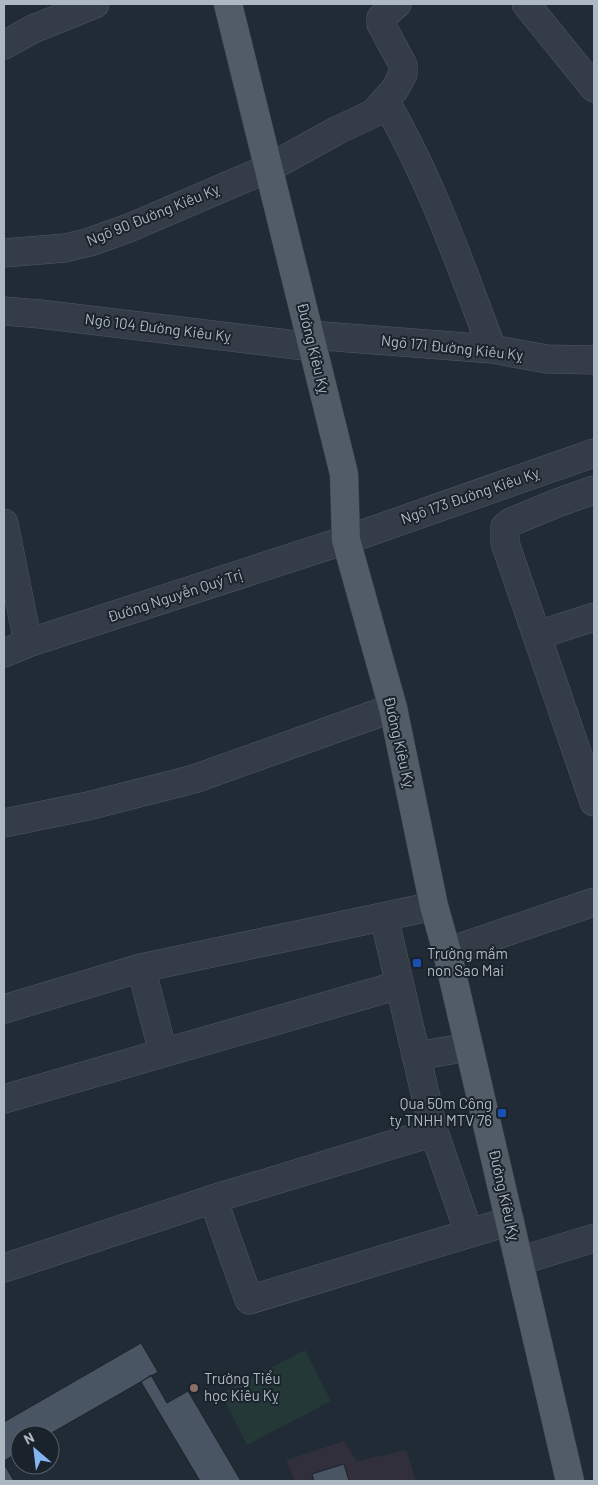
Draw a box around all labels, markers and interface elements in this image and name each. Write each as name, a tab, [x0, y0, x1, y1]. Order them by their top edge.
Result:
street label: Ngõ 90 Đường Kiêu Kỵ	[84, 179, 222, 249]
street label: Đường Kiêu Kỵ	[294, 300, 334, 395]
street label: Ngõ 104 Đường Kiêu Kỵ	[84, 309, 232, 345]
street label: Ngõ 171 Đường Kiêu Kỵ	[380, 331, 524, 363]
street label: Ngõ 173 Đường Kiêu Kỵ	[398, 463, 541, 527]
street label: Đường Nguyễn Quý Trị	[105, 565, 244, 625]
street label: Đường Kiêu Kỵ	[381, 694, 419, 789]
place label: Trường mầm non Sao Mai	[427, 944, 508, 979]
marker: Trường mầm non Sao Mai	[411, 957, 423, 969]
place label: Qua 50m Công ty TNHH MTV 76	[389, 1094, 492, 1129]
marker: Qua 50m Công ty TNHH MTV 76	[496, 1107, 508, 1119]
street label: Đường Kiêu Kỵ	[486, 1147, 524, 1242]
place label: Trường Tiểu học Kiêu Kỵ	[204, 1369, 281, 1404]
marker: Trường Tiểu học Kiêu Kỵ	[188, 1382, 200, 1394]
north arrow	[10, 1425, 60, 1475]
text: N	[21, 1428, 37, 1448]

